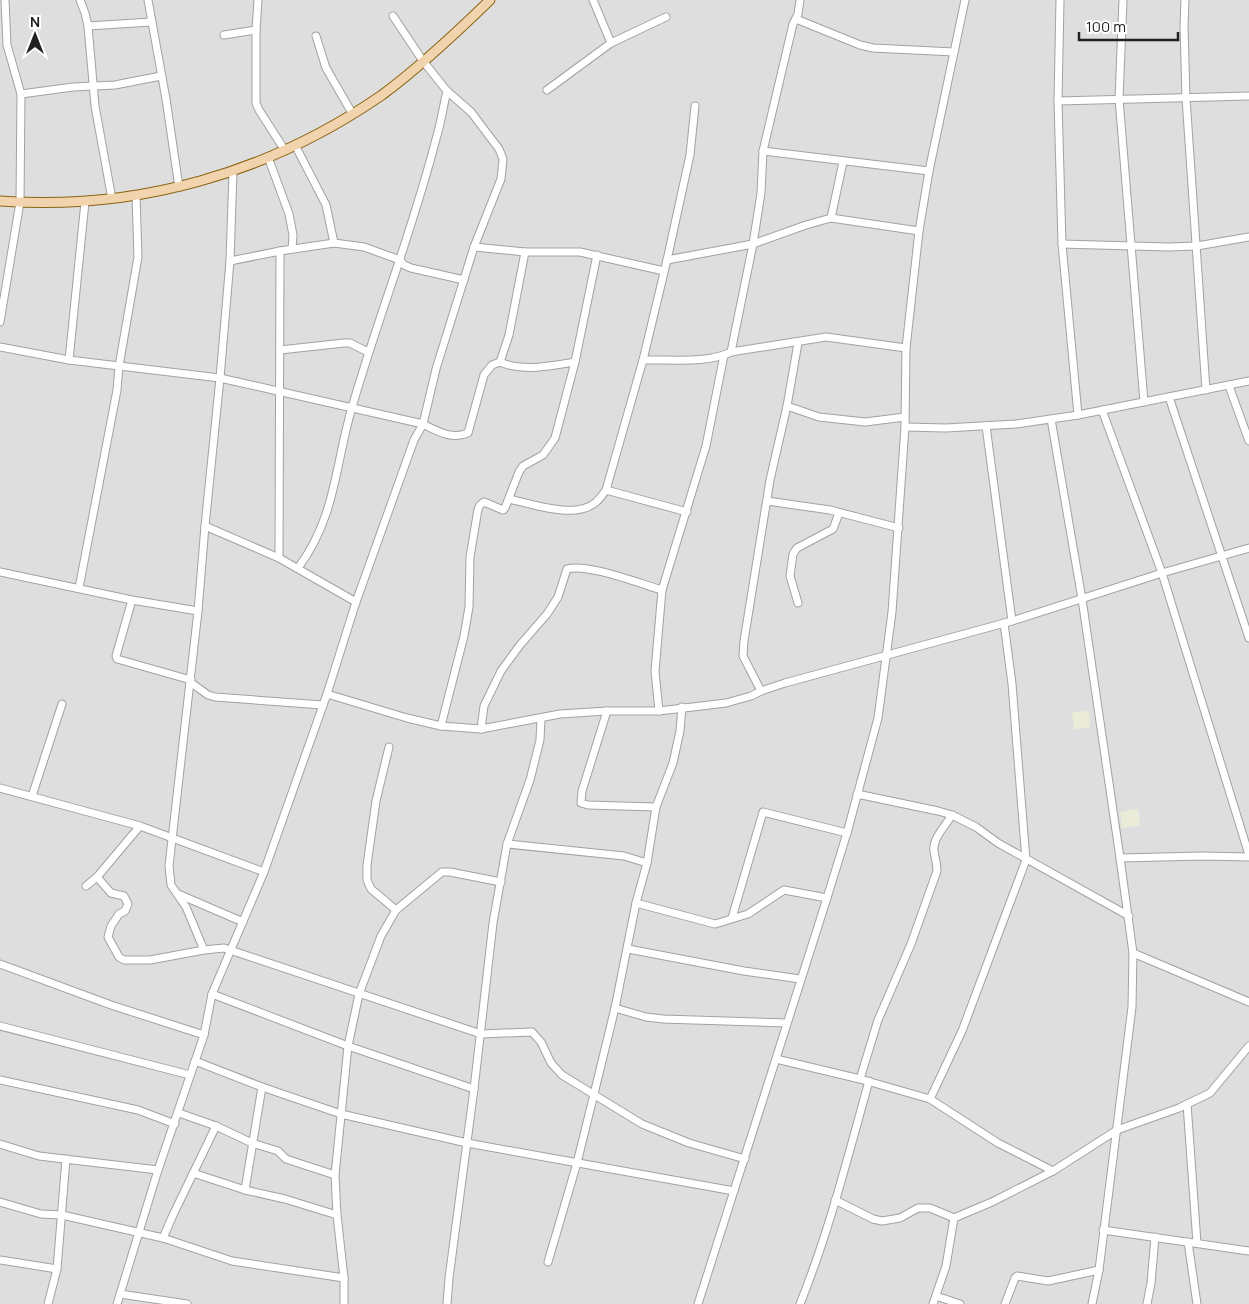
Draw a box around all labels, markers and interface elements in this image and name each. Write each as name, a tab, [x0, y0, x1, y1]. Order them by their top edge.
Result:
north arrow	[10, 10, 60, 60]
scale bar	[1079, 10, 1178, 42]
text: N	[30, 12, 40, 31]
text: 100 m	[1086, 16, 1126, 37]

